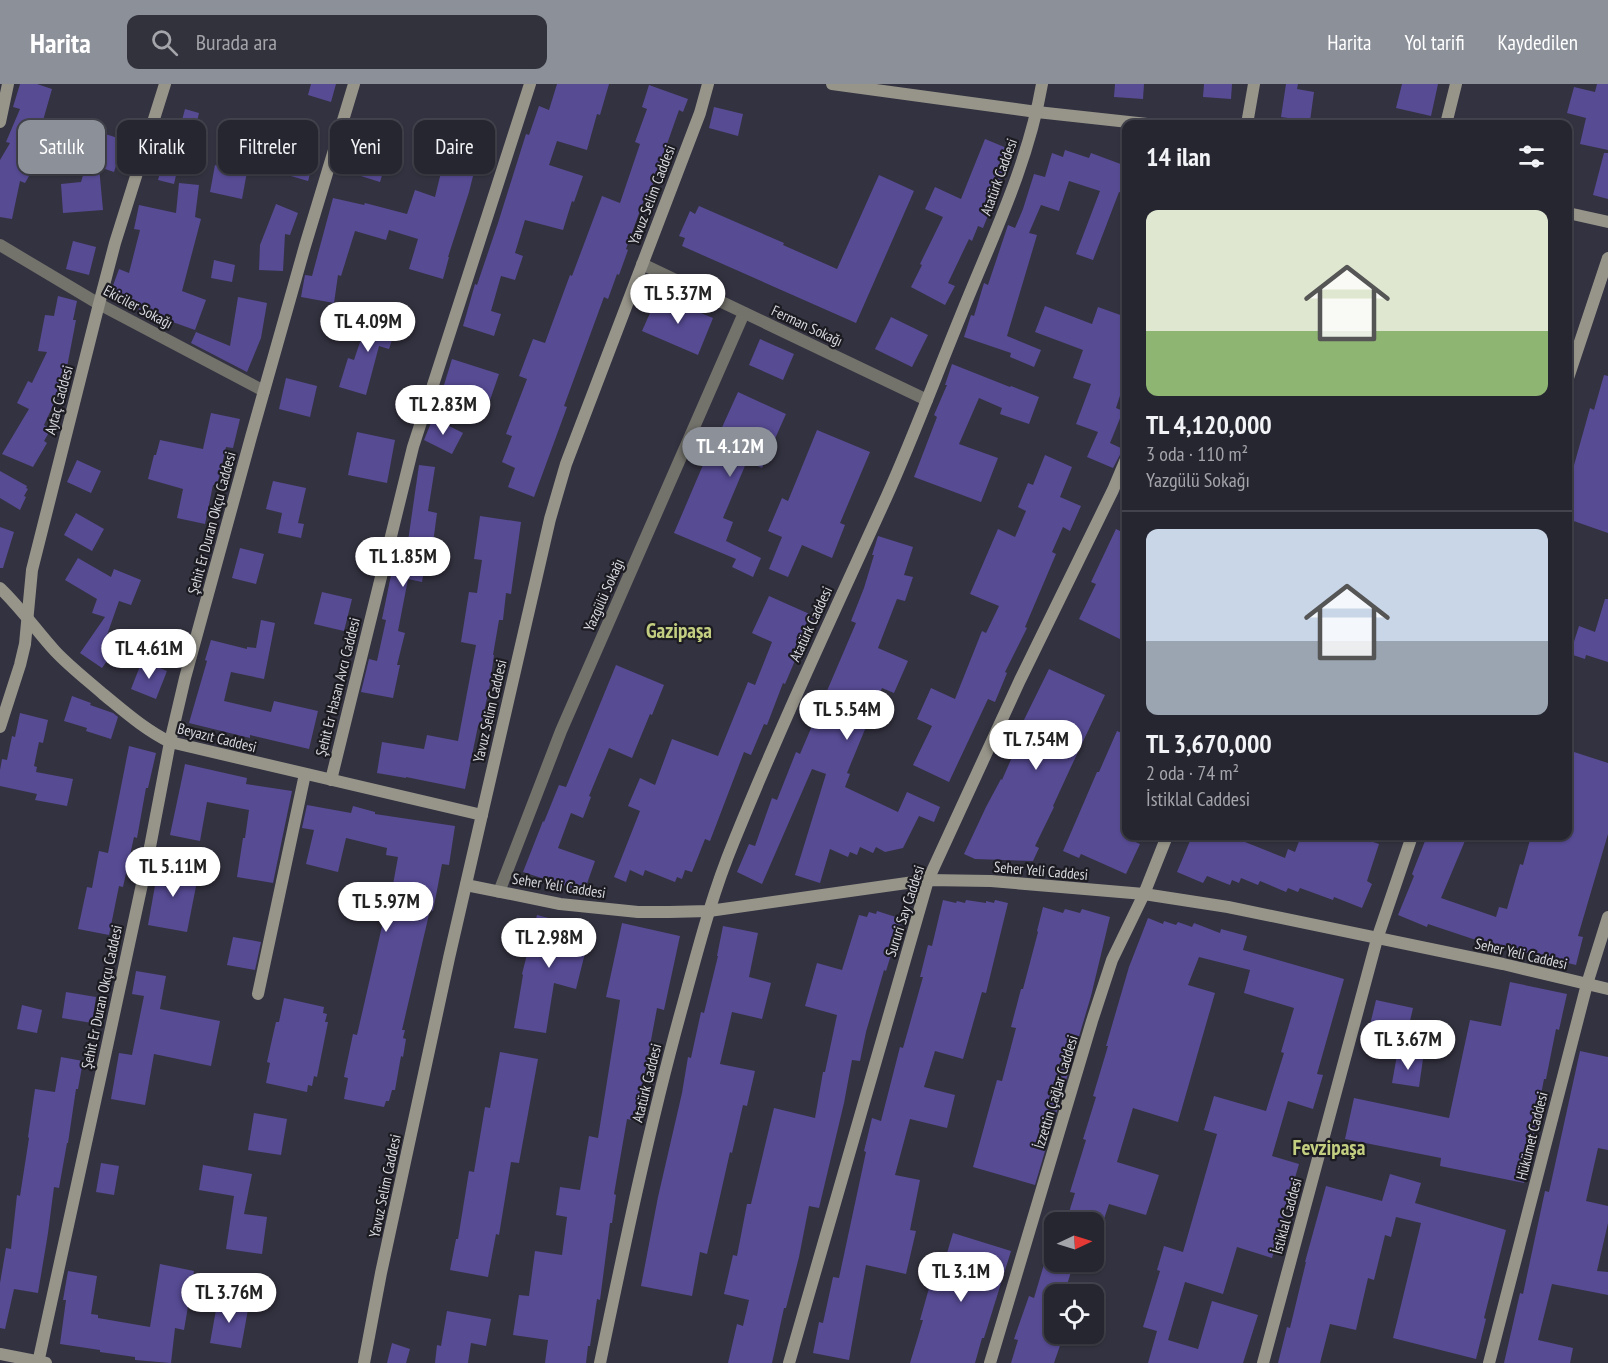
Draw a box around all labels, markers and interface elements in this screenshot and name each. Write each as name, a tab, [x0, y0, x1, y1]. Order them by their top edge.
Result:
search box	[127, 15, 547, 69]
text: Harita	[30, 24, 91, 61]
icon: search	[148, 26, 181, 59]
text: Burada ara	[196, 28, 277, 56]
text: Harita	[1327, 29, 1371, 56]
text: Yol tarifi	[1404, 29, 1465, 56]
text: Kaydedilen	[1498, 29, 1578, 56]
chip: Satılık	[18, 120, 105, 174]
chip: Kiralık	[117, 120, 206, 174]
chip: Filtreler	[218, 120, 318, 174]
chip: Yeni	[330, 120, 402, 174]
chip: Daire	[414, 120, 495, 174]
street label: Atatürk Caddesi	[976, 136, 1021, 218]
text: 14 ilan	[1146, 140, 1211, 173]
icon: filters	[1515, 140, 1548, 173]
street label: Yavuz Selim Caddesi	[624, 142, 679, 247]
icon: home	[1293, 249, 1401, 357]
pin: TL 5.37M	[616, 274, 740, 325]
street label: Ekiciler Sokağı	[100, 280, 176, 333]
text: TL 5.37M	[644, 280, 712, 306]
street label: Ferman Sokağı	[769, 301, 846, 350]
pin: TL 4.09M	[306, 302, 430, 353]
text: TL 4.09M	[334, 308, 402, 334]
street label: Aytaç Caddesi	[40, 363, 77, 437]
pin: TL 2.83M	[381, 385, 505, 436]
text: TL 2.83M	[409, 391, 477, 417]
text: TL 4,120,000	[1146, 408, 1272, 441]
pin: TL 4.12M	[668, 427, 792, 478]
text: TL 4.12M	[696, 433, 764, 459]
text: 3 oda · 110 m²	[1146, 441, 1248, 467]
street label: Şehit Er Duran Okçu Caddesi	[183, 449, 240, 596]
text: Yazgülü Sokağı	[1146, 467, 1250, 493]
pin: TL 1.85M	[341, 537, 465, 588]
text: TL 1.85M	[369, 543, 437, 569]
street label: Yazgülü Sokağı	[579, 555, 628, 634]
icon: home	[1293, 568, 1401, 676]
street label: Atatürk Caddesi	[785, 583, 836, 664]
street label: Şehit Er Hasan Avcı Caddesi	[311, 616, 364, 758]
district label: Gazipaşa	[646, 617, 712, 644]
pin: TL 4.61M	[87, 629, 211, 680]
text: TL 4.61M	[115, 635, 183, 661]
street label: Yavuz Selim Caddesi	[468, 658, 511, 764]
pin: TL 5.54M	[785, 690, 909, 741]
text: TL 5.54M	[813, 696, 881, 722]
street label: Beyazıt Caddesi	[176, 719, 259, 757]
pin: TL 7.54M	[974, 720, 1098, 771]
text: TL 7.54M	[1003, 726, 1069, 752]
text: TL 3,670,000	[1146, 727, 1272, 760]
text: 2 oda · 74 m²	[1146, 760, 1239, 786]
text: İstiklal Caddesi	[1146, 786, 1250, 812]
pin: TL 5.11M	[111, 847, 235, 898]
text: TL 5.11M	[139, 853, 207, 879]
street label: Seher Yeli Caddesi	[993, 857, 1089, 884]
street label: Sururi Say Caddesi	[881, 863, 928, 959]
street label: Seher Yeli Caddesi	[511, 869, 607, 902]
pin: TL 5.97M	[324, 882, 448, 933]
text: TL 5.97M	[352, 888, 420, 914]
pin: TL 2.98M	[487, 918, 611, 969]
street label: Şehit Er Duran Okçu Caddesi	[77, 923, 126, 1071]
text: TL 2.98M	[515, 924, 583, 950]
street label: Seher Yeli Caddesi	[1473, 934, 1569, 973]
pin: TL 3.67M	[1346, 1020, 1470, 1071]
text: TL 3.67M	[1374, 1026, 1442, 1052]
street label: İzzettin Çağlar Caddesi	[1029, 1033, 1082, 1151]
street label: Atatürk Caddesi	[628, 1041, 665, 1124]
street label: Hükümet Caddesi	[1511, 1090, 1552, 1182]
street label: Yavuz Selim Caddesi	[364, 1133, 405, 1239]
district label: Fevzipaşa	[1293, 1134, 1366, 1161]
street label: İstiklal Caddesi	[1267, 1176, 1306, 1256]
north arrow	[1044, 1212, 1104, 1272]
map controls	[1044, 1212, 1104, 1344]
pin: TL 3.1M	[906, 1252, 1016, 1303]
text: TL 3.1M	[932, 1258, 990, 1284]
pin: TL 3.76M	[167, 1273, 291, 1324]
text: TL 3.76M	[195, 1279, 263, 1305]
button: locate	[1044, 1284, 1104, 1344]

